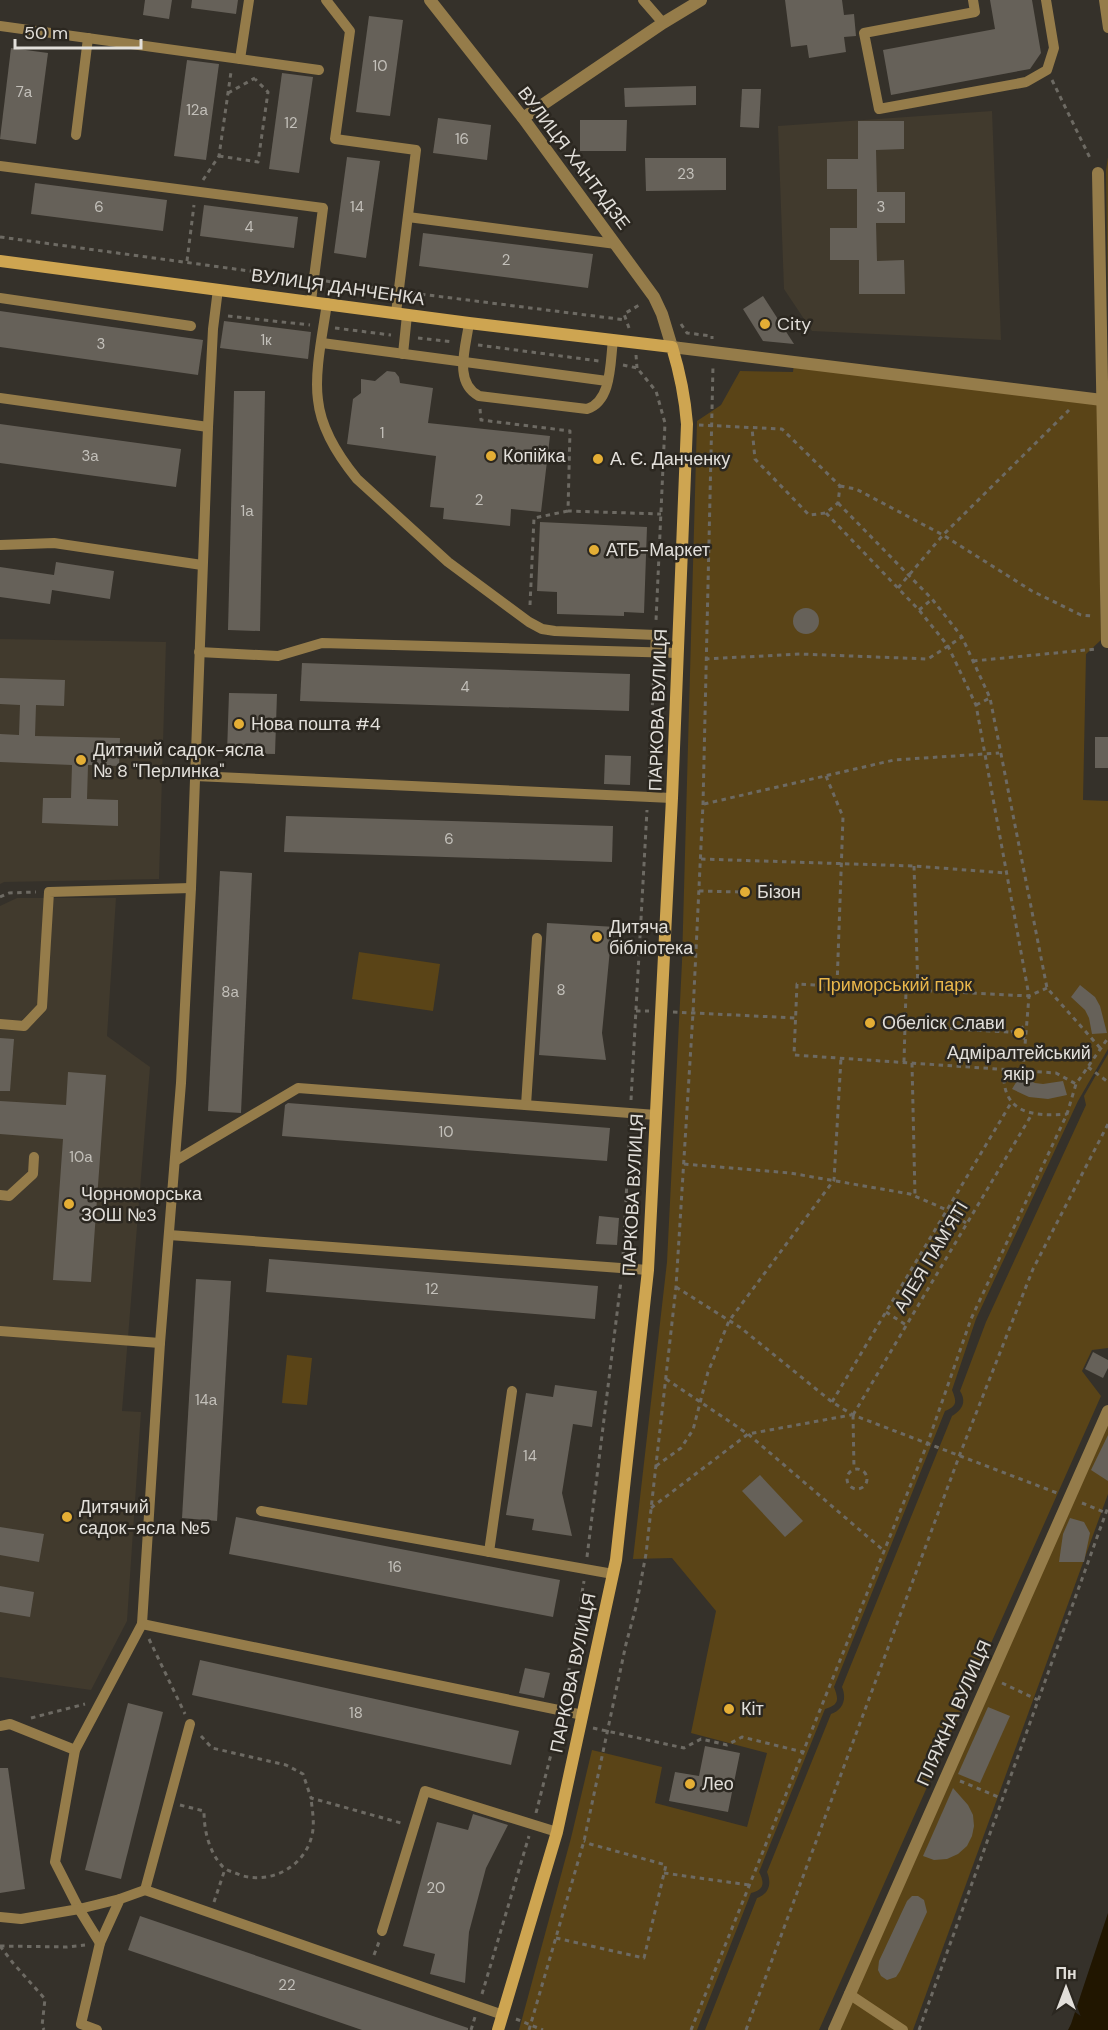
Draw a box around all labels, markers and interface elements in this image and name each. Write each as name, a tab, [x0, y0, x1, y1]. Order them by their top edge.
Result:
scale bar	[15, 12, 141, 50]
text: 50 m	[24, 21, 68, 45]
house number: 10	[373, 56, 387, 76]
house number: 7а	[16, 82, 33, 102]
street label: ВУЛИЦЯ ХАНТАДЗЕ	[512, 82, 636, 234]
house number: 12а	[186, 100, 208, 120]
house number: 12	[284, 113, 298, 133]
house number: 16	[455, 129, 469, 149]
house number: 23	[677, 164, 695, 184]
house number: 6	[94, 197, 104, 217]
house number: 14	[350, 197, 364, 217]
house number: 3	[877, 197, 885, 217]
house number: 4	[244, 217, 254, 237]
house number: 2	[502, 250, 510, 270]
street label: ВУЛИЦЯ ДАНЧЕНКА	[250, 263, 426, 311]
place label: City	[777, 312, 811, 336]
marker: City	[758, 317, 772, 331]
house number: 1к	[260, 330, 272, 350]
house number: 3	[97, 334, 105, 354]
house number: 1	[380, 423, 384, 443]
place label: Копійка	[503, 444, 567, 468]
house number: 3а	[81, 446, 99, 466]
place label: А. Є. Данченку	[610, 447, 730, 471]
marker: Копійка	[484, 449, 498, 463]
marker: А. Є. Данченку	[591, 452, 605, 466]
house number: 2	[475, 490, 483, 510]
house number: 1а	[240, 501, 254, 521]
place label: АТБ-Маркет	[606, 538, 710, 562]
marker: АТБ-Маркет	[587, 543, 601, 557]
street label: ПАРКОВА ВУЛИЦЯ	[643, 628, 673, 792]
house number: 4	[460, 677, 470, 697]
place label: Нова пошта #4	[251, 712, 381, 736]
marker: Нова пошта #4	[232, 717, 246, 731]
place label: Дитячий садок-ясла № 8 "Перлинка"	[93, 738, 265, 783]
marker: Дитячий садок-ясла № 8 "Перлинка"	[74, 753, 88, 767]
house number: 6	[444, 829, 454, 849]
place label: Бізон	[757, 880, 801, 904]
marker: Бізон	[738, 885, 752, 899]
place label: Дитяча бібліотека	[609, 915, 694, 960]
marker: Дитяча бібліотека	[590, 930, 604, 944]
park label: Приморський парк	[818, 973, 972, 997]
house number: 8	[556, 980, 566, 1000]
house number: 8а	[221, 982, 239, 1002]
place label: Обеліск Cлави	[882, 1011, 1005, 1035]
marker: Обеліск Cлави	[863, 1016, 877, 1030]
marker: Адміралтейський якір	[1012, 1026, 1026, 1040]
place label: Адміралтейський якір	[947, 1041, 1091, 1086]
street label: ПАРКОВА ВУЛИЦЯ	[617, 1113, 649, 1277]
house number: 10	[439, 1122, 453, 1142]
house number: 10а	[69, 1147, 93, 1167]
place label: Чорноморська ЗОШ №3	[81, 1182, 203, 1227]
marker: Чорноморська ЗОШ №3	[62, 1197, 76, 1211]
street label: АЛЕЯ ПАМ'ЯТІ	[888, 1197, 974, 1317]
house number: 12	[425, 1279, 439, 1299]
house number: 14а	[195, 1390, 218, 1410]
house number: 14	[523, 1446, 537, 1466]
place label: Дитячий садок-ясла №5	[79, 1495, 210, 1540]
marker: Дитячий садок-ясла №5	[60, 1510, 74, 1524]
house number: 16	[388, 1557, 402, 1577]
street label: ПАРКОВА ВУЛИЦЯ	[544, 1591, 602, 1755]
street label: ПЛЯЖНА ВУЛИЦЯ	[911, 1636, 997, 1790]
place label: Кіт	[741, 1697, 764, 1721]
marker: Кіт	[722, 1702, 736, 1716]
house number: 18	[349, 1703, 363, 1723]
place label: Лео	[702, 1772, 734, 1796]
marker: Лео	[683, 1777, 697, 1791]
house number: 20	[427, 1878, 445, 1898]
north arrow	[1036, 1958, 1096, 2018]
text: Пн	[1055, 1963, 1077, 1984]
house number: 22	[278, 1975, 296, 1995]

